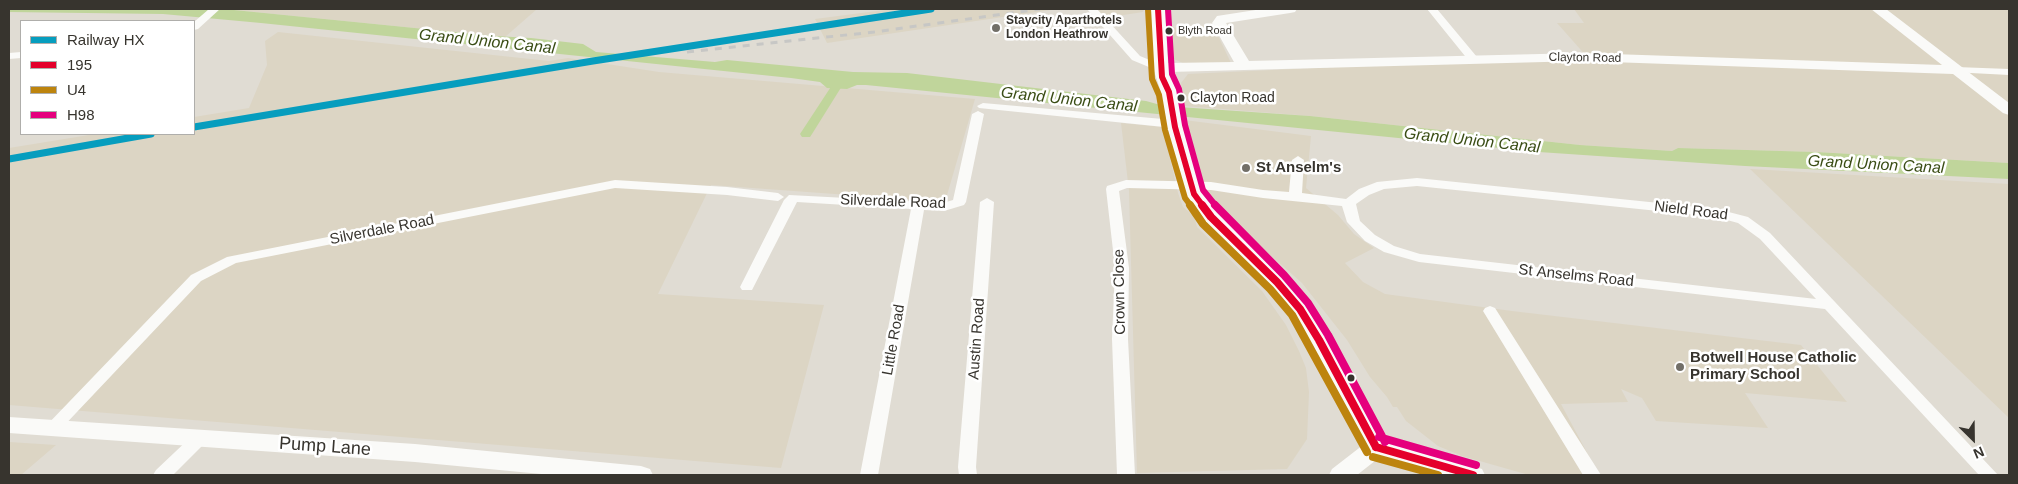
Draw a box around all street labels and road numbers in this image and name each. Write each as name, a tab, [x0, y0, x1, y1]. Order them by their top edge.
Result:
street label: Clayton Road	[1549, 50, 1621, 66]
street label: Silverdale Road	[840, 191, 946, 213]
street label: Nield Road	[1653, 198, 1729, 224]
street label: Silverdale Road	[328, 211, 436, 249]
street label: Crown Close	[1110, 249, 1130, 335]
street label: St Anselms Road	[1517, 261, 1635, 291]
street label: Austin Road	[965, 298, 989, 380]
street label: Little Road	[879, 303, 909, 377]
street label: Pump Lane	[278, 433, 372, 461]

